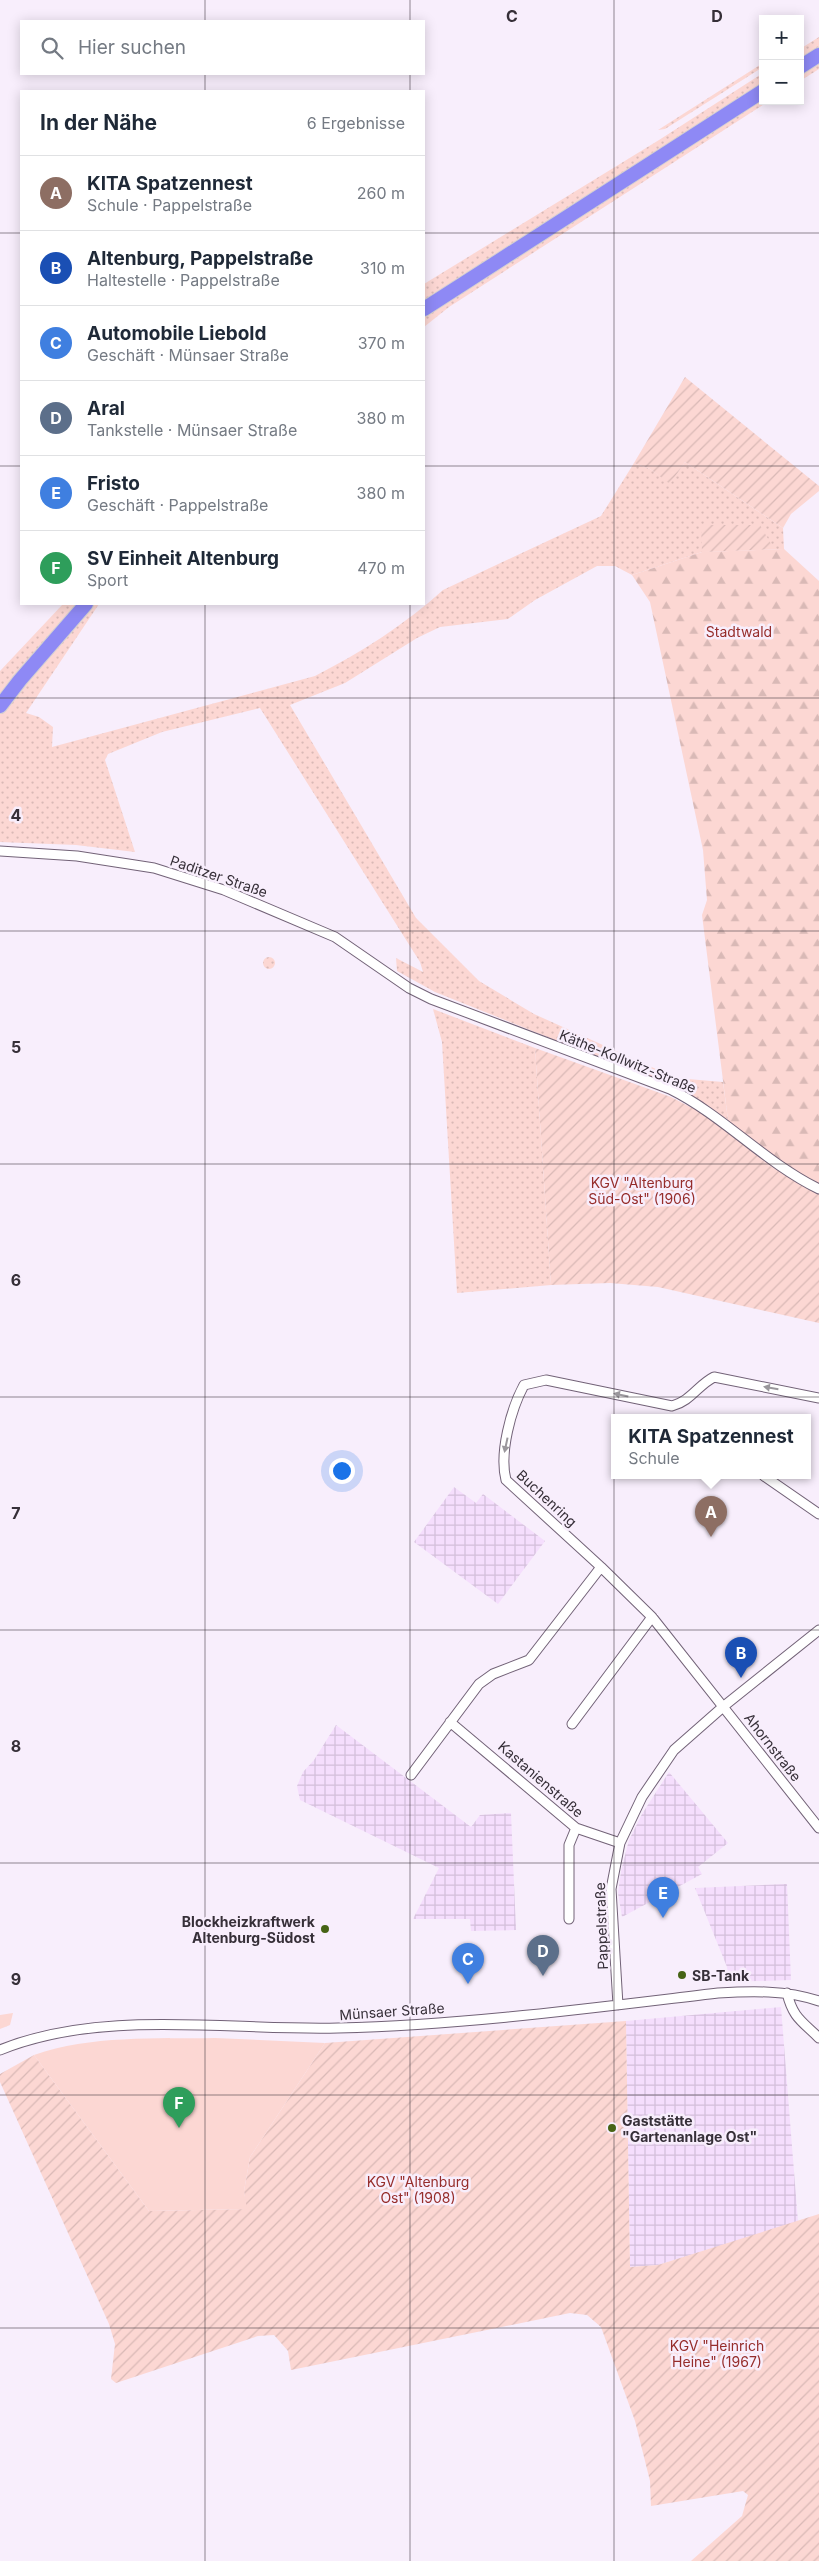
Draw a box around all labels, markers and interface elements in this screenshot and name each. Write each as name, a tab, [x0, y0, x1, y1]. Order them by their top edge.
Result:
text: C	[506, 6, 518, 26]
text: D	[711, 6, 723, 26]
map controls	[759, 15, 804, 105]
button: +	[759, 15, 804, 60]
search box	[20, 20, 425, 75]
icon: search	[38, 34, 66, 62]
text: Hier suchen	[78, 36, 186, 59]
button: −	[759, 60, 804, 105]
text: In der Nähe	[40, 110, 157, 135]
text: 6 Ergebnisse	[307, 113, 405, 133]
text: KITA Spatzennest	[87, 172, 253, 195]
text: A	[50, 183, 62, 203]
text: 260 m	[357, 183, 405, 203]
text: Schule · Pappelstraße	[87, 195, 252, 215]
text: Altenburg, Pappelstraße	[87, 247, 313, 270]
text: B	[51, 258, 61, 278]
text: 310 m	[360, 258, 405, 278]
text: Haltestelle · Pappelstraße	[87, 270, 280, 290]
text: Automobile Liebold	[87, 322, 267, 345]
text: C	[50, 333, 62, 353]
text: 370 m	[358, 333, 405, 353]
text: Geschäft · Münsaer Straße	[87, 345, 289, 365]
text: Aral	[87, 397, 125, 420]
text: D	[50, 408, 62, 428]
text: 380 m	[357, 408, 405, 428]
text: Tankstelle · Münsaer Straße	[87, 420, 297, 440]
text: Fristo	[87, 472, 140, 495]
text: E	[51, 483, 61, 503]
text: 380 m	[357, 483, 405, 503]
text: Geschäft · Pappelstraße	[87, 495, 268, 515]
text: SV Einheit Altenburg	[87, 547, 279, 570]
text: F	[51, 558, 61, 578]
text: 470 m	[357, 558, 405, 578]
text: Sport	[87, 570, 128, 590]
park label: Stadtwald	[706, 623, 772, 640]
text: 4	[11, 805, 22, 825]
street label: Paditzer Straße	[168, 851, 270, 901]
street label: Käthe-Kollwitz-Straße	[557, 1026, 699, 1096]
text: 5	[11, 1037, 21, 1057]
park label: KGV "Altenburg Süd-Ost" (1906)	[588, 1174, 696, 1207]
text: 6	[11, 1270, 21, 1290]
one-way arrow	[763, 1383, 779, 1391]
one-way arrow	[613, 1391, 629, 1399]
popup	[611, 1414, 811, 1479]
text: KITA Spatzennest	[628, 1425, 794, 1448]
one-way arrow	[501, 1437, 509, 1453]
text: Schule	[628, 1448, 680, 1468]
your location	[329, 1458, 355, 1484]
street label: Buchenring	[513, 1466, 581, 1530]
pin: A	[695, 1496, 727, 1537]
text: 7	[11, 1503, 21, 1523]
pin: B	[725, 1637, 757, 1678]
street label: Ahornstraße	[741, 1709, 805, 1785]
text: 8	[11, 1736, 21, 1756]
street label: Kastanienstraße	[495, 1737, 587, 1821]
pin: E	[647, 1877, 679, 1918]
street label: Pappelstraße	[591, 1882, 611, 1970]
place label: Blockheizkraftwerk Altenburg-Südost	[182, 1913, 316, 1946]
marker: Blockheizkraftwerk Altenburg-Südost	[319, 1923, 331, 1935]
pin: D	[527, 1935, 559, 1976]
pin: C	[452, 1943, 484, 1984]
place label: SB-Tank	[692, 1967, 750, 1984]
text: 9	[11, 1969, 21, 1989]
marker: SB-Tank	[676, 1969, 688, 1981]
street label: Münsaer Straße	[339, 1999, 445, 2023]
pin: F	[163, 2087, 195, 2128]
place label: Gaststätte "Gartenanlage Ost"	[622, 2112, 757, 2145]
marker: Gaststätte "Gartenanlage Ost"	[606, 2122, 618, 2134]
park label: KGV "Altenburg Ost" (1908)	[367, 2173, 469, 2206]
park label: KGV "Heinrich Heine" (1967)	[670, 2337, 764, 2370]

